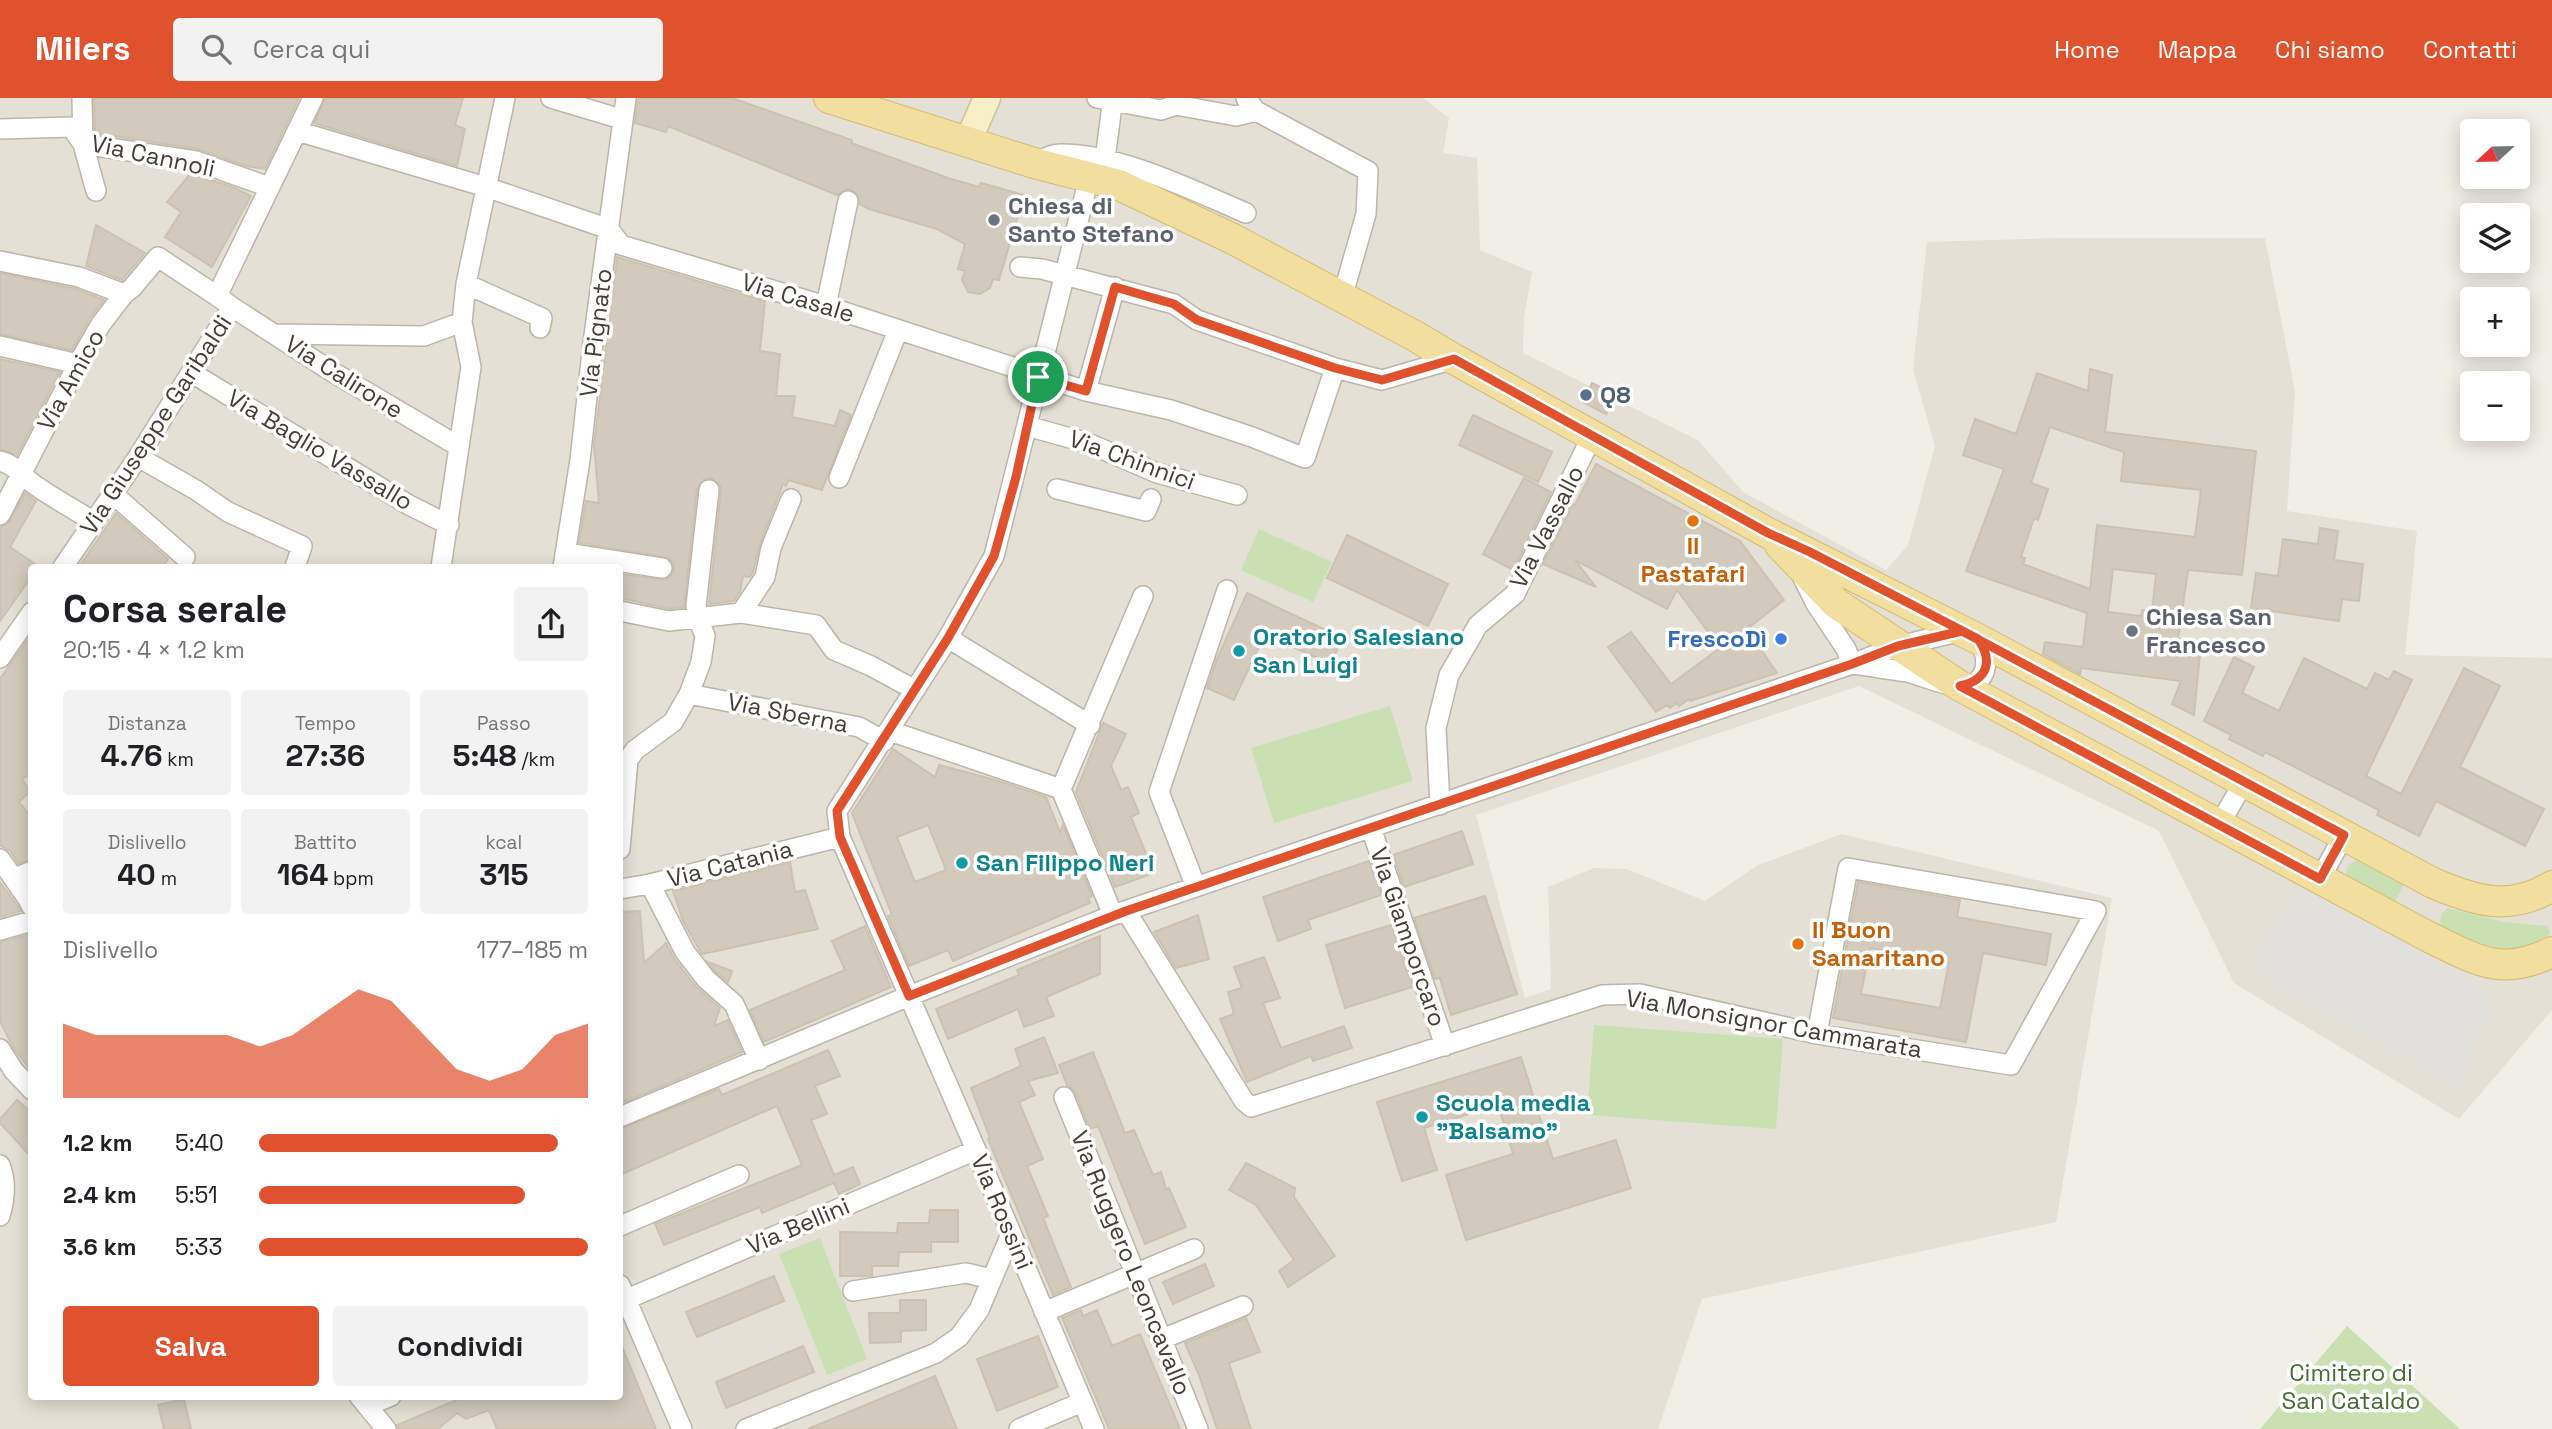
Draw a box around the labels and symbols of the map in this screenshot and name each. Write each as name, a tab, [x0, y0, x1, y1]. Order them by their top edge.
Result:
north arrow	[2460, 119, 2530, 189]
street label: Via Cannoli	[88, 127, 218, 184]
place label: Chiesa di Santo Stefano	[1008, 190, 1174, 249]
marker: Chiesa di Santo Stefano	[986, 212, 1002, 228]
street label: Via Casale	[738, 266, 858, 329]
street label: Via Pignato	[572, 267, 619, 399]
street label: Via Giuseppe Garibaldi	[73, 309, 238, 541]
street label: Via Amico	[30, 324, 111, 436]
street label: Via Calirone	[279, 328, 409, 425]
pin	[1008, 347, 1068, 407]
place label: Q8	[1600, 379, 1631, 410]
street label: Via Baglio Vassallo	[222, 382, 419, 517]
marker: Q8	[1578, 387, 1594, 403]
street label: Via Chinnici	[1065, 422, 1200, 497]
street label: Via Vassallo	[1502, 460, 1591, 593]
marker: Il Pastafari	[1685, 513, 1701, 529]
place label: Il Pastafari	[1641, 530, 1745, 589]
place label: Chiesa San Francesco	[2146, 601, 2272, 660]
place label: Oratorio Salesiano San Luigi	[1253, 621, 1464, 680]
place label: FrescoDì	[1668, 623, 1767, 654]
marker: Chiesa San Francesco	[2124, 623, 2140, 639]
marker: FrescoDì	[1773, 631, 1789, 647]
marker: Oratorio Salesiano San Luigi	[1231, 643, 1247, 659]
street label: Via Sberna	[725, 686, 851, 739]
street label: Via Catania	[664, 833, 796, 894]
street label: Via Giamporcaro	[1363, 843, 1454, 1030]
place label: San Filippo Neri	[976, 847, 1155, 878]
marker: San Filippo Neri	[954, 855, 970, 871]
place label: Il Buon Samaritano	[1812, 914, 1945, 973]
marker: Il Buon Samaritano	[1790, 936, 1806, 952]
street label: Via Monsignor Cammarata	[1623, 982, 1925, 1065]
place label: Scuola media "Balsamo"	[1436, 1087, 1590, 1146]
marker: Scuola media "Balsamo"	[1414, 1109, 1430, 1125]
street label: Via Ruggero Leoncavallo	[1064, 1126, 1199, 1400]
street label: Via Rossini	[964, 1149, 1041, 1274]
street label: Via Bellini	[742, 1190, 854, 1261]
park label: Cimitero di San Cataldo	[2282, 1357, 2420, 1416]

